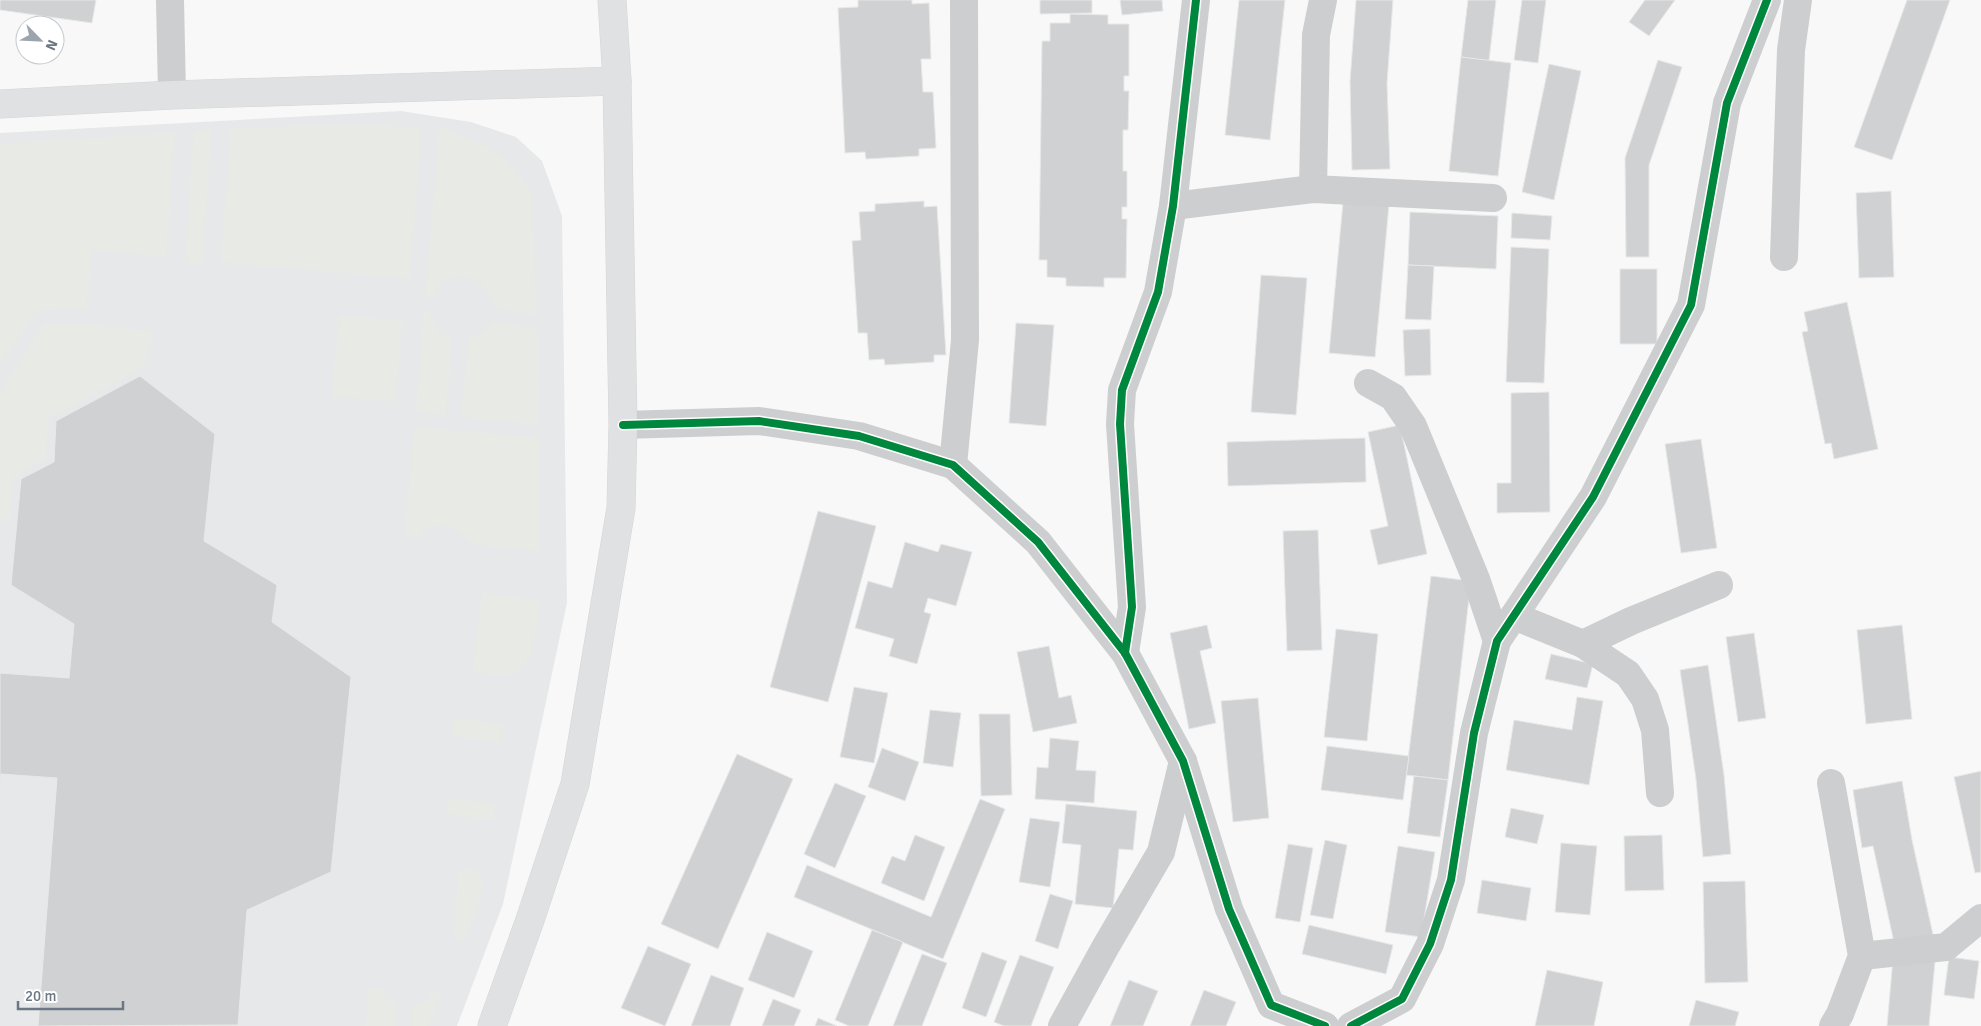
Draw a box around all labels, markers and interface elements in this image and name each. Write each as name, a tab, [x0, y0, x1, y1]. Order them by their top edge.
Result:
north arrow	[15, 15, 65, 65]
text: N	[42, 37, 61, 53]
scale bar	[18, 978, 122, 1010]
text: 20 m	[25, 987, 56, 1005]

